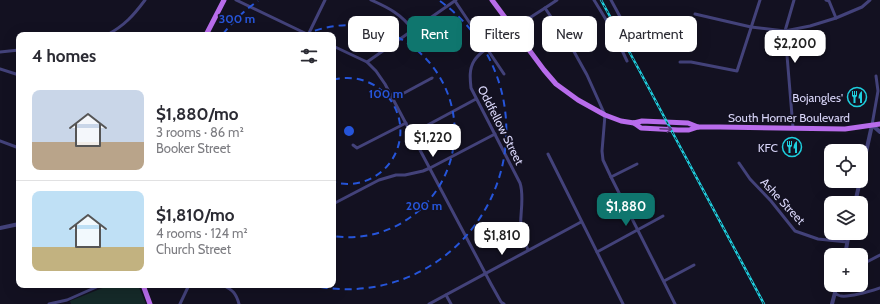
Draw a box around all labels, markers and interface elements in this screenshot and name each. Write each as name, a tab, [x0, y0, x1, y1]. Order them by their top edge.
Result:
text: 300 m	[219, 11, 255, 26]
chip: Buy	[348, 16, 399, 52]
chip: Rent	[407, 16, 462, 52]
chip: Filters	[470, 16, 534, 52]
chip: New	[542, 16, 597, 52]
chip: Apartment	[605, 16, 697, 52]
pin: $2,200	[762, 30, 828, 64]
text: $2,200	[774, 35, 816, 51]
icon: filters	[298, 45, 320, 67]
text: 4 homes	[32, 46, 96, 66]
street label: Oddfellow Street	[475, 83, 527, 167]
text: 100 m	[369, 86, 403, 101]
restaurant icon: Bojangles'	[846, 86, 868, 108]
place label: Bojangles'	[792, 90, 843, 105]
text: $1,880/mo	[156, 104, 239, 124]
icon: home	[64, 106, 112, 154]
street label: South Horner Boulevard	[728, 110, 850, 125]
text: 3 rooms · 86 m²	[156, 124, 244, 140]
centre of rings	[342, 124, 356, 138]
pin: $1,220	[400, 124, 466, 158]
one-way arrow	[659, 126, 672, 133]
text: $1,220	[414, 129, 452, 145]
restaurant icon: KFC	[781, 136, 803, 158]
text: Booker Street	[156, 140, 231, 156]
place label: KFC	[758, 140, 778, 155]
map controls	[824, 144, 868, 292]
button: locate	[824, 144, 868, 188]
street label: Ashe Street	[758, 174, 808, 228]
pin: $1,880	[593, 193, 659, 227]
button: layers	[824, 196, 868, 240]
text: 200 m	[406, 198, 442, 213]
text: $1,880	[606, 198, 646, 214]
text: $1,810/mo	[156, 205, 235, 225]
icon: home	[64, 207, 112, 255]
pin: $1,810	[469, 222, 535, 256]
text: 4 rooms · 124 m²	[156, 225, 248, 241]
text: $1,810	[483, 227, 521, 243]
text: Church Street	[156, 241, 231, 257]
button: +	[824, 248, 868, 292]

